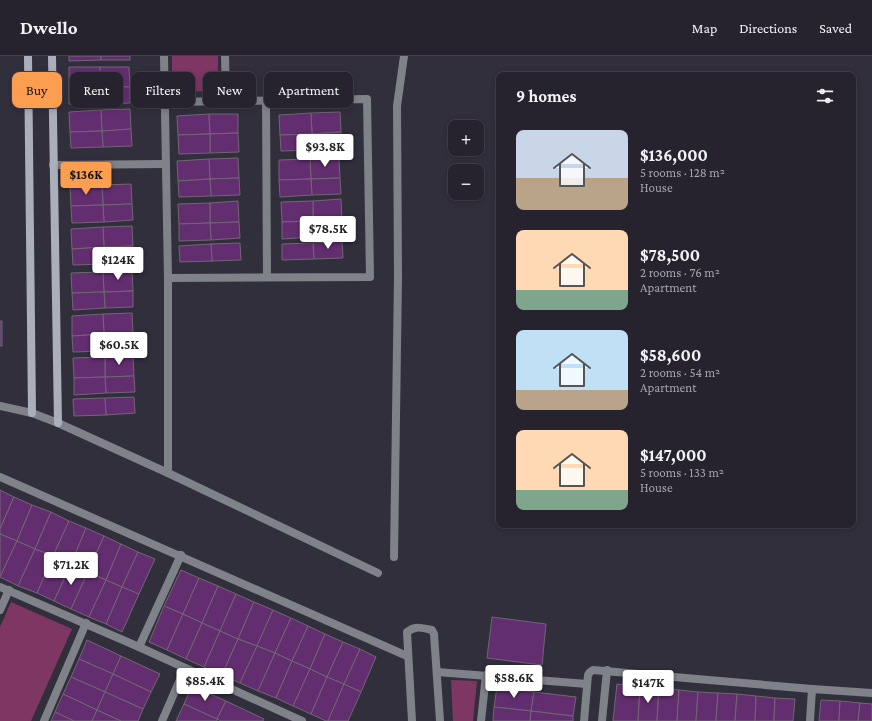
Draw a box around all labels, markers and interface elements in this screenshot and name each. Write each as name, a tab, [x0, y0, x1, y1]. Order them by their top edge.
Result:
text: Dwello	[20, 17, 78, 38]
text: Map	[692, 20, 717, 36]
text: Directions	[739, 20, 797, 36]
text: Saved	[819, 20, 852, 36]
chip: Buy	[12, 72, 62, 108]
chip: Rent	[70, 72, 123, 108]
chip: Filters	[131, 72, 195, 108]
chip: New	[203, 72, 256, 108]
chip: Apartment	[264, 72, 353, 108]
icon: filters	[814, 85, 836, 107]
text: 9 homes	[516, 87, 576, 106]
map controls	[448, 120, 484, 200]
button: +	[448, 120, 484, 156]
pin: $93.8K	[292, 134, 358, 168]
text: $93.8K	[305, 139, 345, 154]
icon: home	[548, 146, 596, 194]
text: $136,000	[640, 146, 708, 165]
pin: $136K	[58, 162, 114, 196]
button: −	[448, 164, 484, 200]
text: 5 rooms · 128 m²	[640, 165, 725, 180]
text: $136K	[69, 167, 103, 182]
text: House	[640, 180, 673, 195]
pin: $78.5K	[295, 216, 361, 250]
text: $78.5K	[309, 221, 347, 236]
icon: home	[548, 246, 596, 294]
text: $78,500	[640, 246, 700, 265]
pin: $124K	[90, 247, 146, 281]
text: $124K	[101, 252, 135, 267]
text: 2 rooms · 76 m²	[640, 265, 720, 280]
text: Apartment	[640, 280, 697, 295]
pin: $60.5K	[86, 332, 152, 366]
text: $60.5K	[99, 337, 139, 352]
icon: home	[548, 346, 596, 394]
text: $58,600	[640, 346, 701, 365]
text: 2 rooms · 54 m²	[640, 365, 720, 380]
text: Apartment	[640, 380, 697, 395]
icon: home	[548, 446, 596, 494]
text: $147,000	[640, 446, 707, 465]
text: 5 rooms · 133 m²	[640, 465, 724, 480]
text: House	[640, 480, 673, 495]
pin: $71.2K	[38, 552, 104, 586]
text: $71.2K	[53, 557, 89, 572]
pin: $58.6K	[481, 665, 547, 699]
pin: $85.4K	[172, 668, 238, 702]
text: $58.6K	[494, 670, 534, 685]
pin: $147K	[620, 670, 676, 704]
text: $85.4K	[185, 673, 225, 688]
text: $147K	[632, 675, 664, 690]

